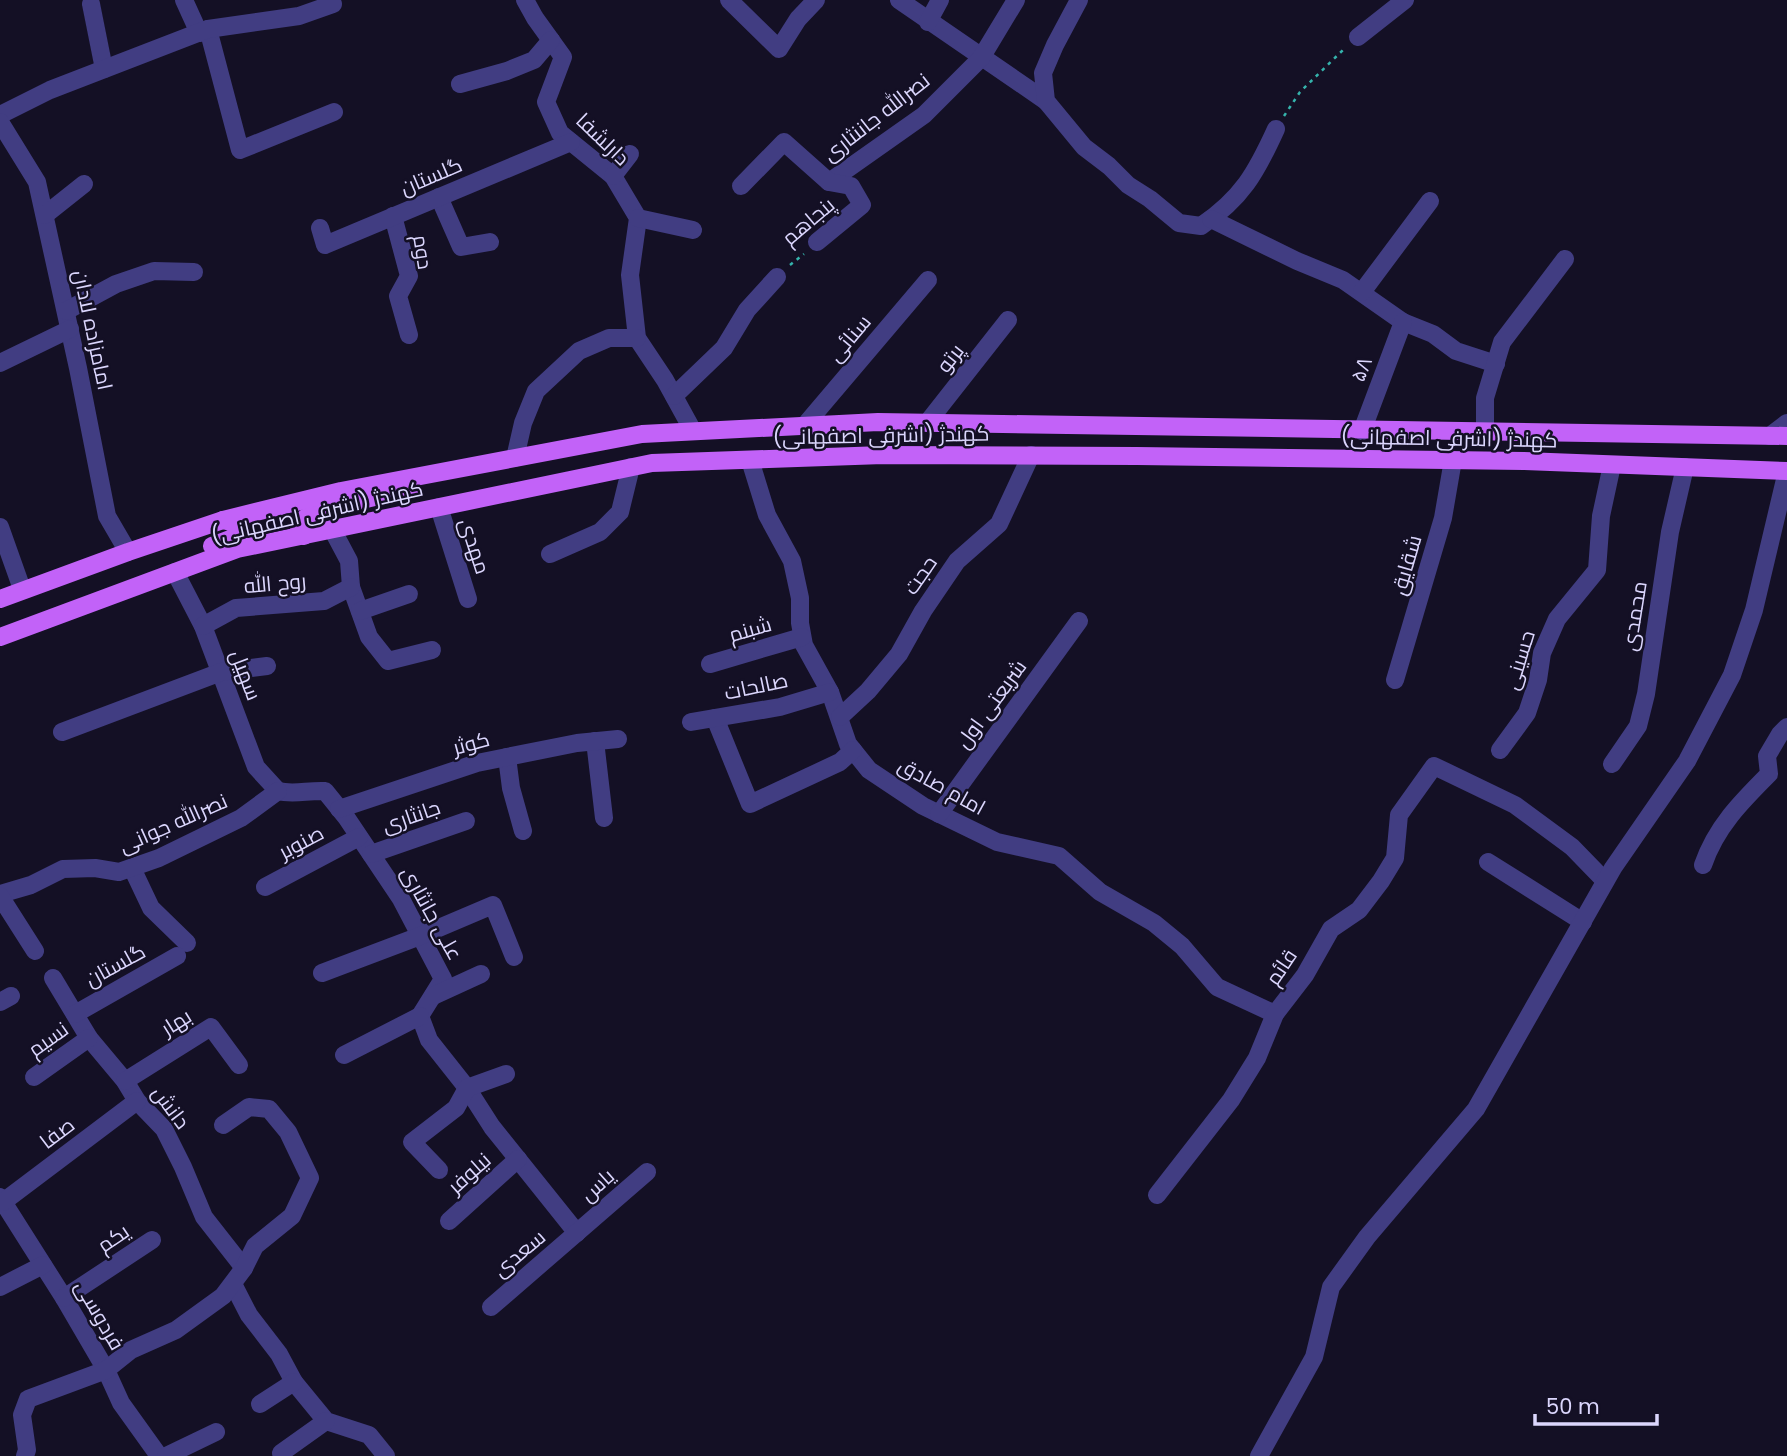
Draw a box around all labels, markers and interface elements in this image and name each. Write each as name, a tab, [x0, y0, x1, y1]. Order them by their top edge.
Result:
street label: نصرالله جاننثاری	[816, 66, 936, 168]
street label: دارلشفا	[570, 106, 636, 172]
street label: گلستان	[395, 150, 467, 202]
street label: پنجاهم	[775, 190, 841, 252]
street label: دوم	[406, 233, 440, 271]
street label: امامزاده لادان	[66, 267, 120, 393]
street label: سنائی	[821, 308, 877, 368]
street label: پرتو	[929, 337, 971, 379]
street label: ۵۸	[1343, 352, 1379, 386]
street label: کهندژ (اشرفی اصفهانی)	[772, 419, 990, 451]
street label: کهندژ (اشرفی اصفهانی)	[1340, 422, 1558, 454]
street label: کهندژ (اشرفی اصفهانی)	[208, 473, 426, 551]
street label: مهدی	[452, 514, 498, 578]
street label: شقایق	[1384, 531, 1428, 599]
street label: حجت	[896, 550, 944, 600]
street label: روح الله	[243, 566, 307, 600]
street label: محمدی	[1614, 579, 1654, 653]
street label: شبنم	[725, 609, 775, 649]
street label: حسینی	[1496, 627, 1542, 693]
street label: سهیل	[223, 645, 269, 705]
street label: شریعتی اول	[949, 654, 1033, 754]
street label: صالحات	[721, 665, 791, 707]
street label: کوثر	[448, 724, 493, 762]
street label: امام صادق	[893, 750, 991, 822]
street label: نصرالله جوانی	[114, 786, 232, 860]
street label: جانثاری	[378, 792, 444, 840]
street label: صنوبر	[272, 818, 329, 866]
street label: علی جانثاری	[394, 861, 470, 965]
street label: گلستان	[80, 937, 150, 993]
street label: قائم	[1258, 943, 1304, 991]
street label: بهار	[154, 1001, 197, 1043]
street label: نسیم	[22, 1015, 74, 1063]
street label: دانش	[145, 1079, 197, 1135]
street label: صفا	[34, 1110, 80, 1156]
street label: نیلوفر	[440, 1146, 497, 1201]
street label: یاس	[573, 1162, 621, 1208]
street label: یکم	[91, 1216, 135, 1259]
street label: سعدی	[486, 1222, 552, 1284]
street label: فردوسی	[68, 1275, 132, 1355]
scale bar	[1535, 1382, 1658, 1426]
text: 50 m	[1546, 1392, 1600, 1421]

